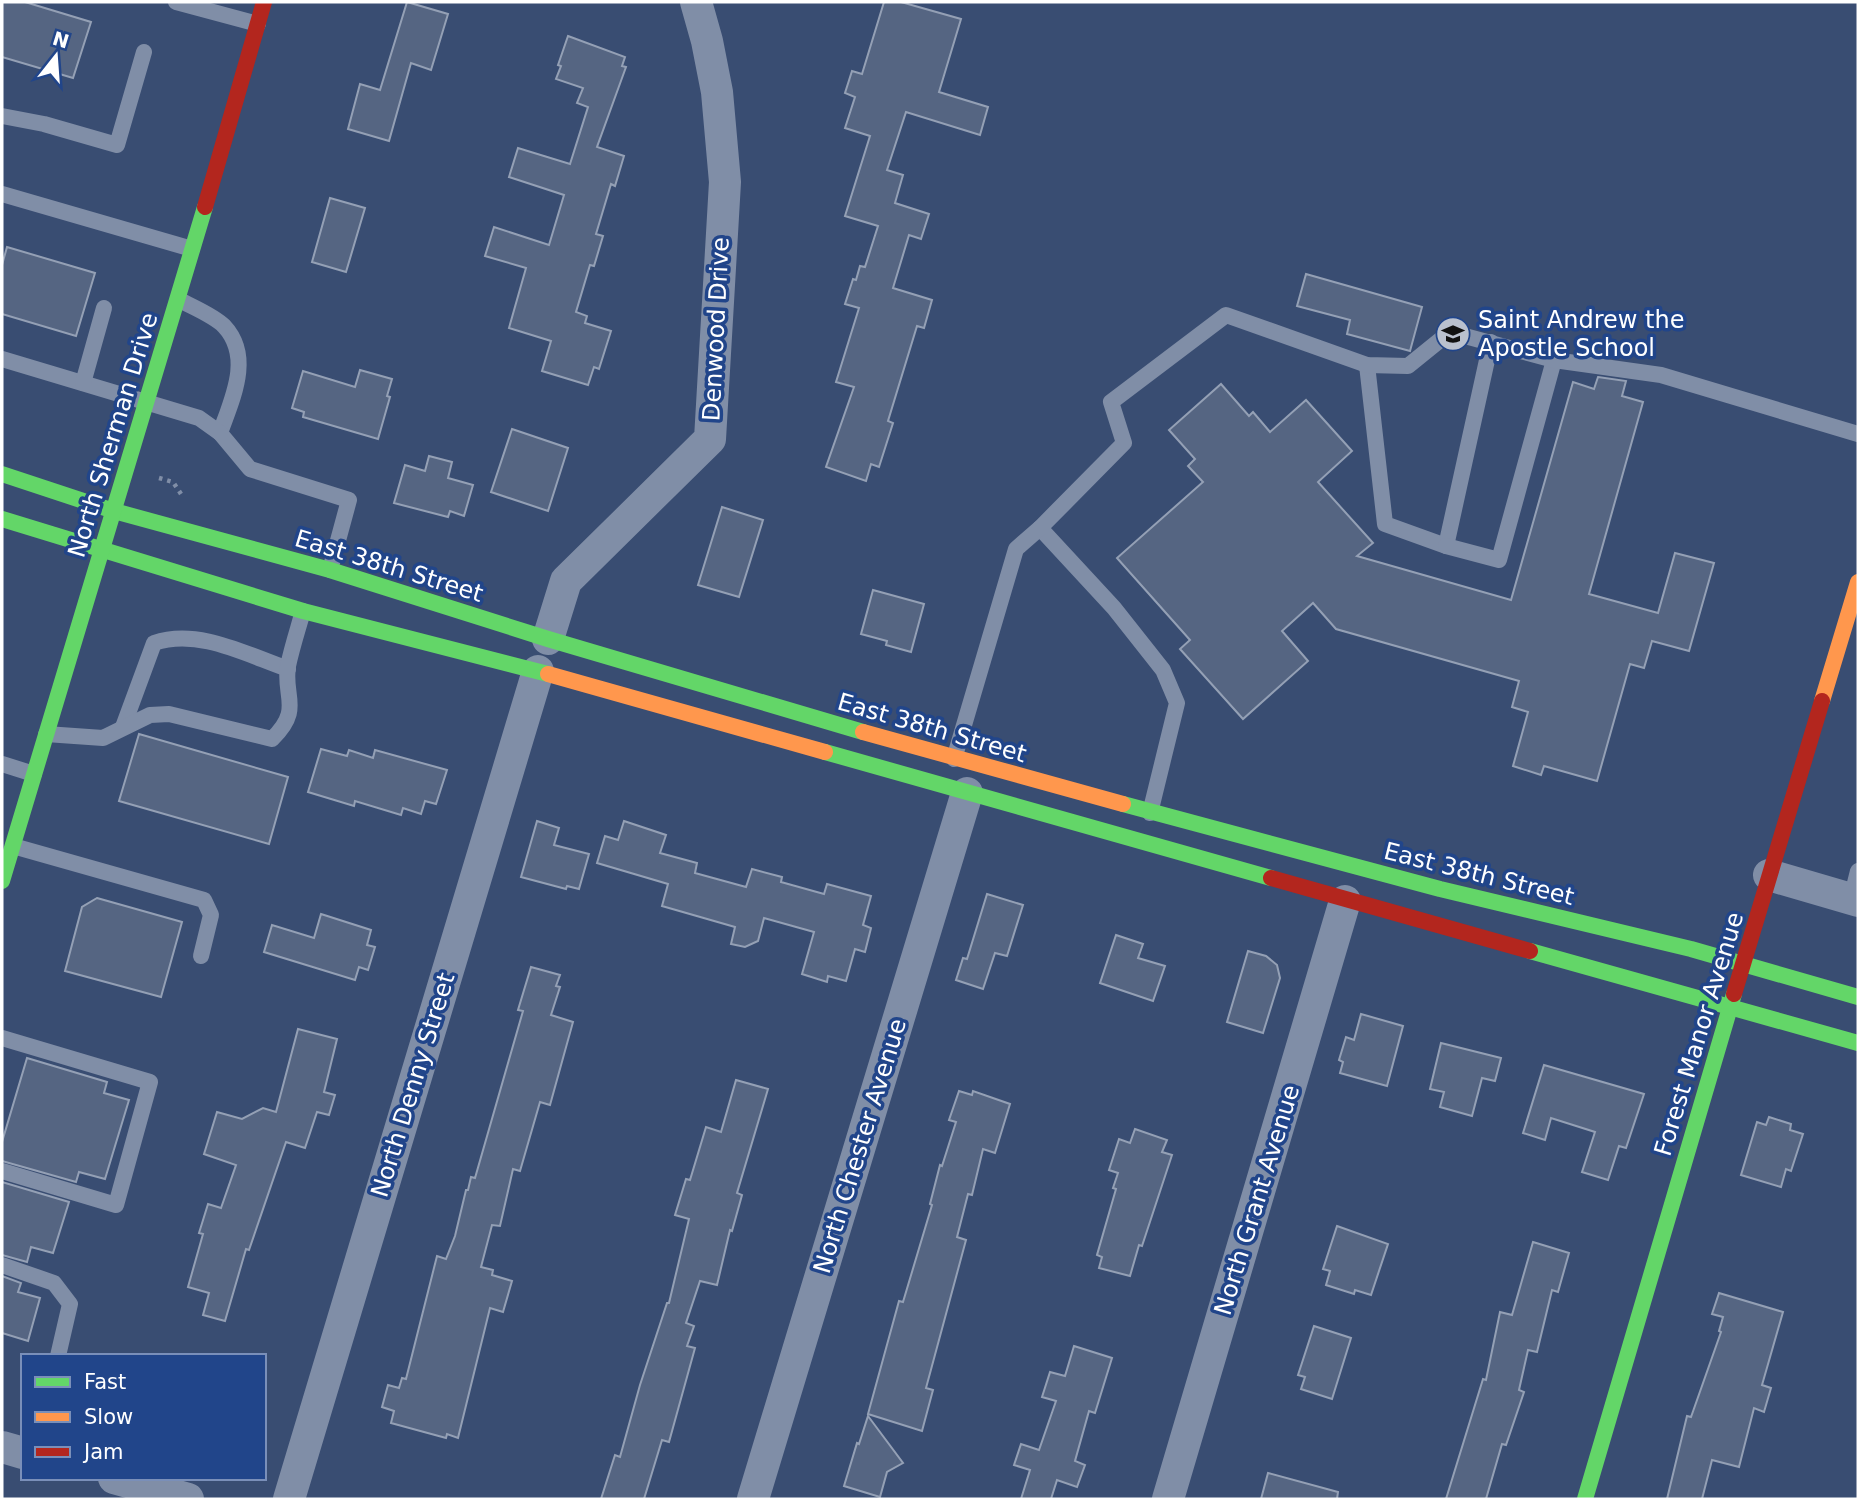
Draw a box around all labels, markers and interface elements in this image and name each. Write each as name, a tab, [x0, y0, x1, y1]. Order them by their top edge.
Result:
north arrow	[21, 21, 91, 91]
text: N	[50, 27, 72, 53]
street label: Denwood Drive	[697, 236, 735, 422]
place label: Saint Andrew the Apostle School	[1478, 306, 1684, 362]
street label: North Sherman Drive	[62, 309, 164, 561]
school or university icon: Saint Andrew the Apostle School	[1434, 315, 1472, 353]
street label: East 38th Street	[292, 524, 486, 608]
street label: East 38th Street	[834, 688, 1030, 768]
street label: East 38th Street	[1381, 837, 1577, 911]
street label: Forest Manor Avenue	[1649, 909, 1749, 1159]
street label: North Denny Street	[366, 969, 460, 1201]
street label: North Chester Avenue	[808, 1015, 912, 1277]
street label: North Grant Avenue	[1209, 1081, 1305, 1319]
legend	[21, 1354, 266, 1480]
text: Fast	[84, 1370, 126, 1394]
text: Slow	[84, 1405, 133, 1429]
text: Jam	[82, 1440, 124, 1464]

